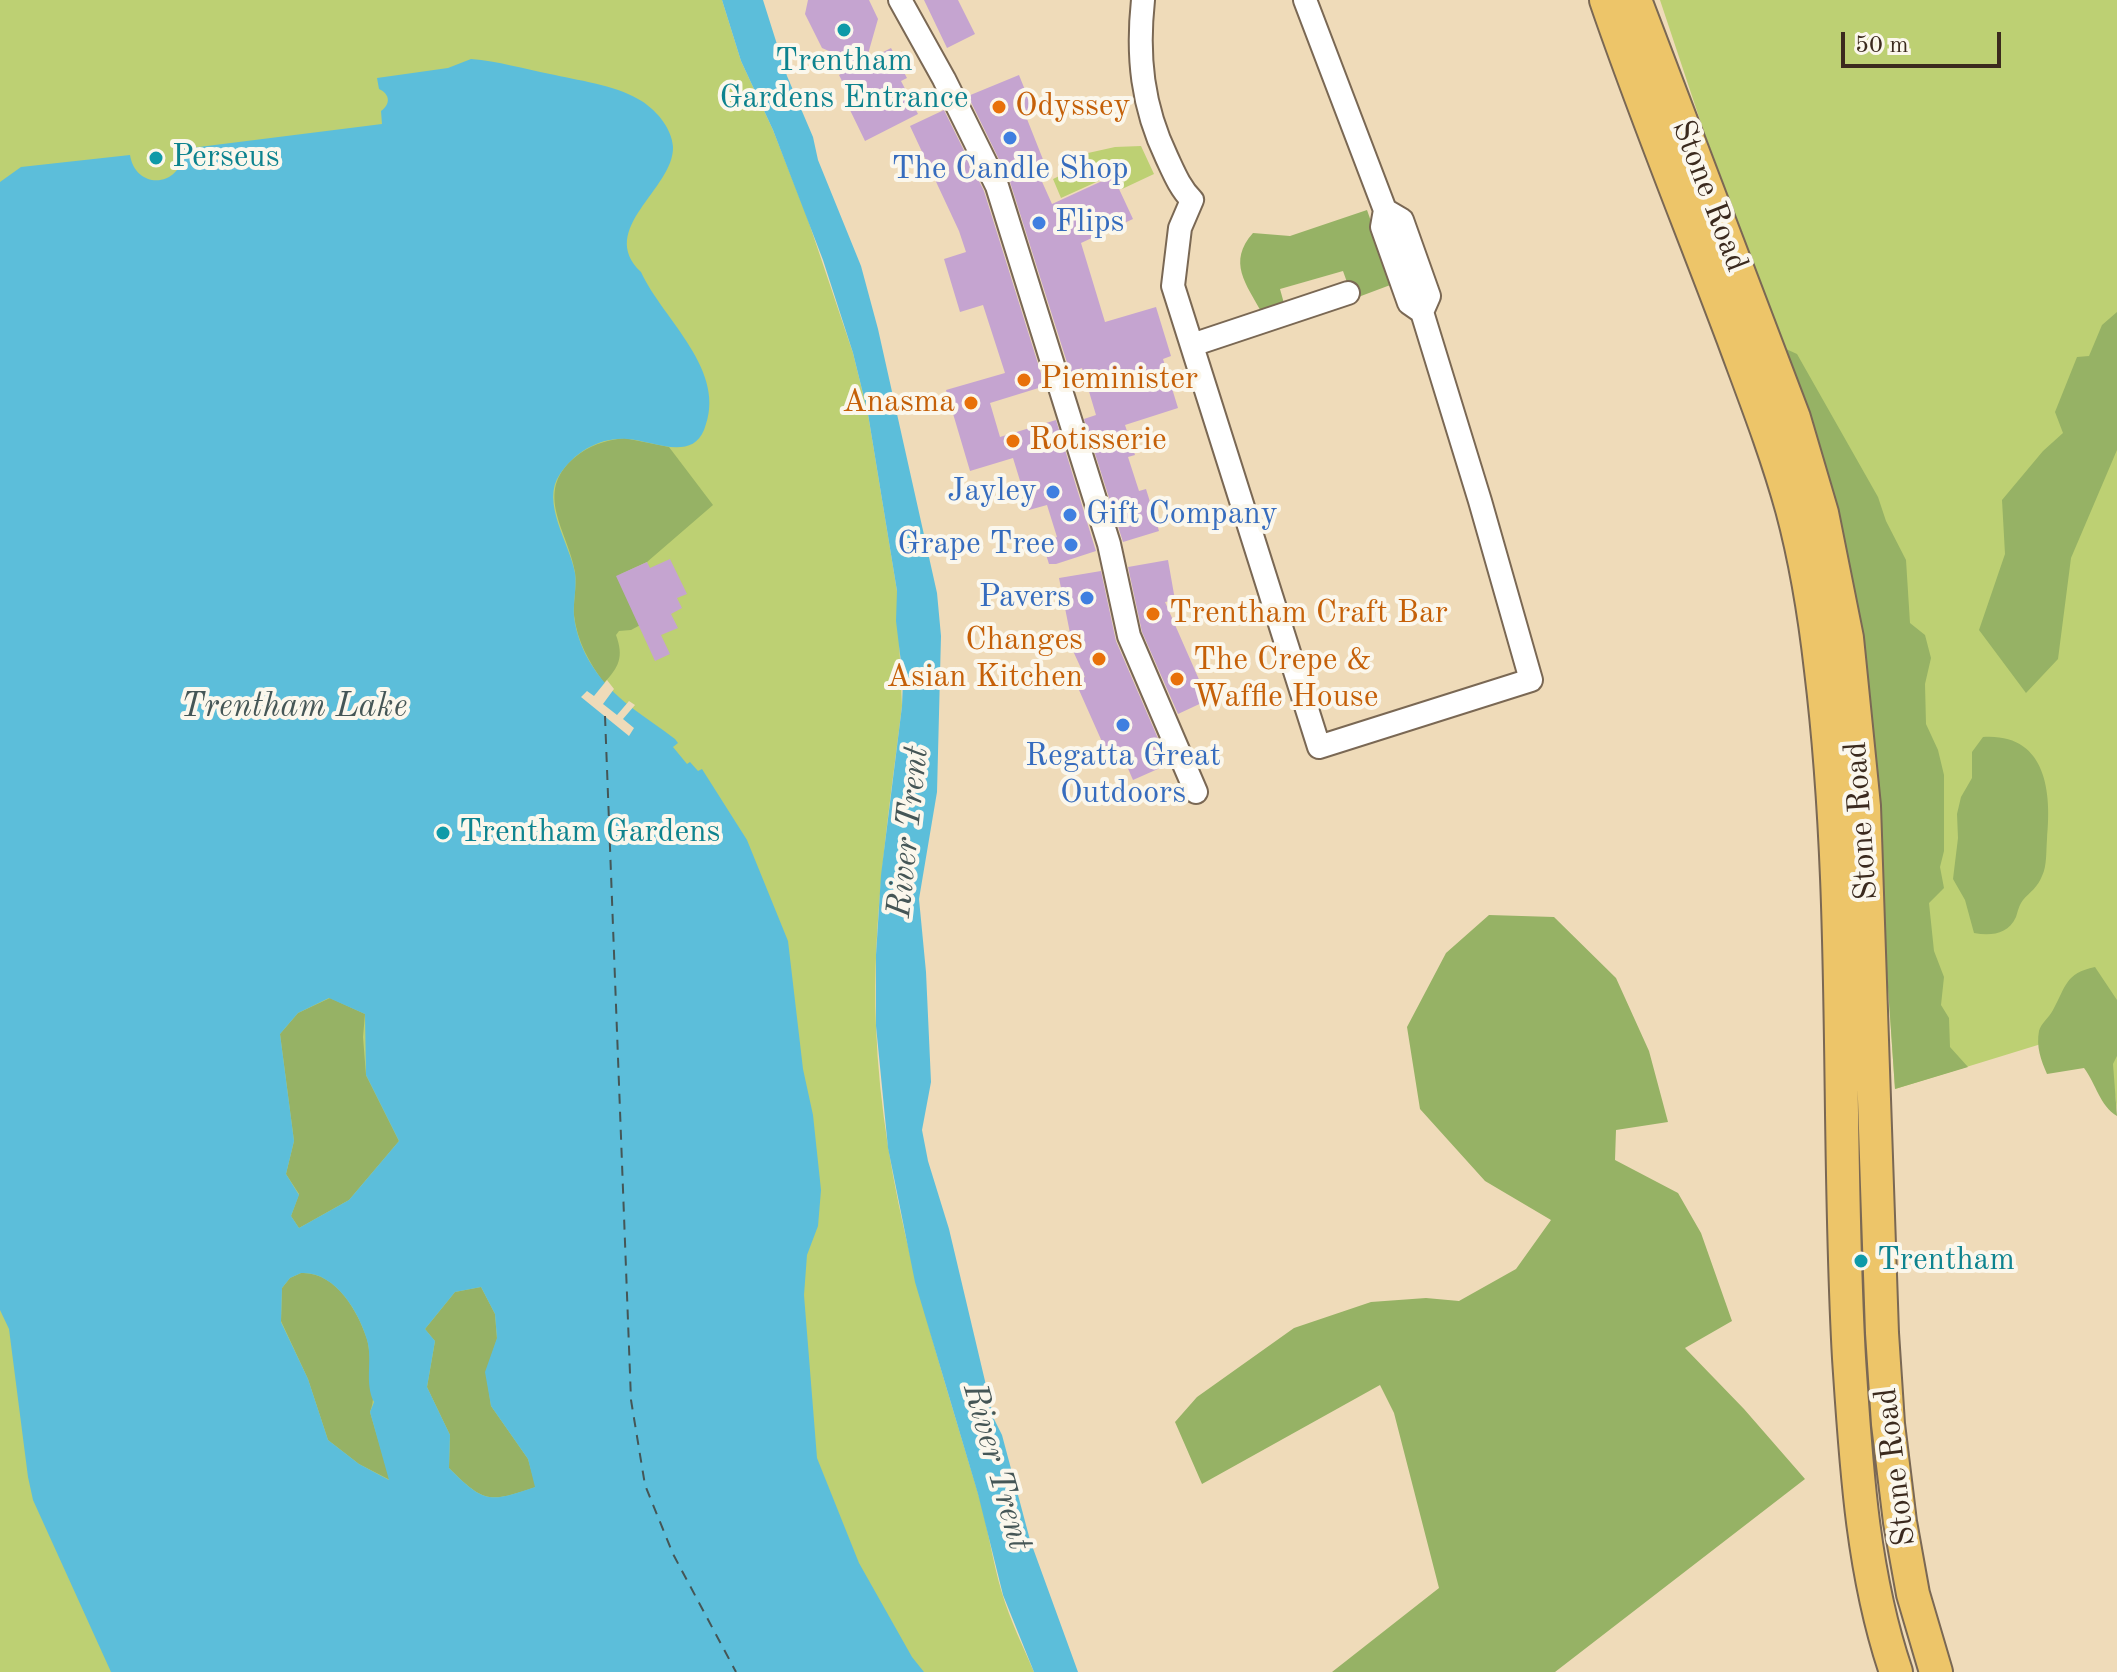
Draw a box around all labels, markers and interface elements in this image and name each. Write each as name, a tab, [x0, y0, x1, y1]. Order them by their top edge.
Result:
scale bar	[1845, 16, 2005, 66]
marker: Trentham Gardens Entrance	[835, 21, 853, 39]
text: 50 m	[1855, 34, 1909, 58]
place label: Trentham Gardens Entrance	[720, 43, 968, 118]
place label: Odyssey	[1015, 88, 1131, 126]
marker: Odyssey	[990, 98, 1008, 116]
street label: Stone Road	[1663, 115, 1755, 277]
marker: The Candle Shop	[1001, 129, 1019, 147]
place label: Perseus	[172, 139, 280, 177]
marker: Perseus	[147, 149, 165, 167]
place label: The Candle Shop	[891, 151, 1129, 189]
place label: Flips	[1055, 204, 1124, 242]
marker: Flips	[1030, 214, 1048, 232]
place label: Pieminister	[1040, 361, 1198, 399]
marker: Pieminister	[1015, 371, 1033, 389]
place label: Anasma	[842, 384, 955, 422]
marker: Anasma	[962, 394, 980, 412]
place label: Rotisserie	[1029, 422, 1167, 460]
marker: Rotisserie	[1004, 432, 1022, 450]
place label: Jayley	[947, 473, 1037, 511]
marker: Jayley	[1044, 483, 1062, 501]
place label: Gift Company	[1086, 496, 1278, 534]
marker: Gift Company	[1061, 506, 1079, 524]
place label: Grape Tree	[897, 526, 1055, 564]
marker: Grape Tree	[1062, 536, 1080, 554]
place label: Pavers	[979, 579, 1071, 617]
marker: Pavers	[1078, 589, 1096, 607]
place label: Trentham Craft Bar	[1169, 595, 1448, 633]
marker: Trentham Craft Bar	[1144, 605, 1162, 623]
place label: Changes Asian Kitchen	[887, 622, 1083, 697]
place label: The Crepe & Waffle House	[1193, 642, 1378, 717]
marker: Changes Asian Kitchen	[1090, 650, 1108, 668]
marker: The Crepe & Waffle House	[1168, 670, 1186, 688]
water label: Trentham Lake	[181, 687, 407, 727]
marker: Regatta Great Outdoors	[1114, 716, 1132, 734]
place label: Regatta Great Outdoors	[1025, 738, 1221, 813]
street label: Stone Road	[1837, 740, 1887, 902]
water label: River Trent	[880, 744, 938, 920]
place label: Trentham Gardens	[459, 814, 720, 852]
marker: Trentham Gardens	[434, 824, 452, 842]
place label: Trentham	[1877, 1242, 2015, 1280]
marker: Trentham	[1852, 1252, 1870, 1270]
water label: River Trent	[953, 1379, 1039, 1555]
street label: Stone Road	[1867, 1386, 1925, 1548]

